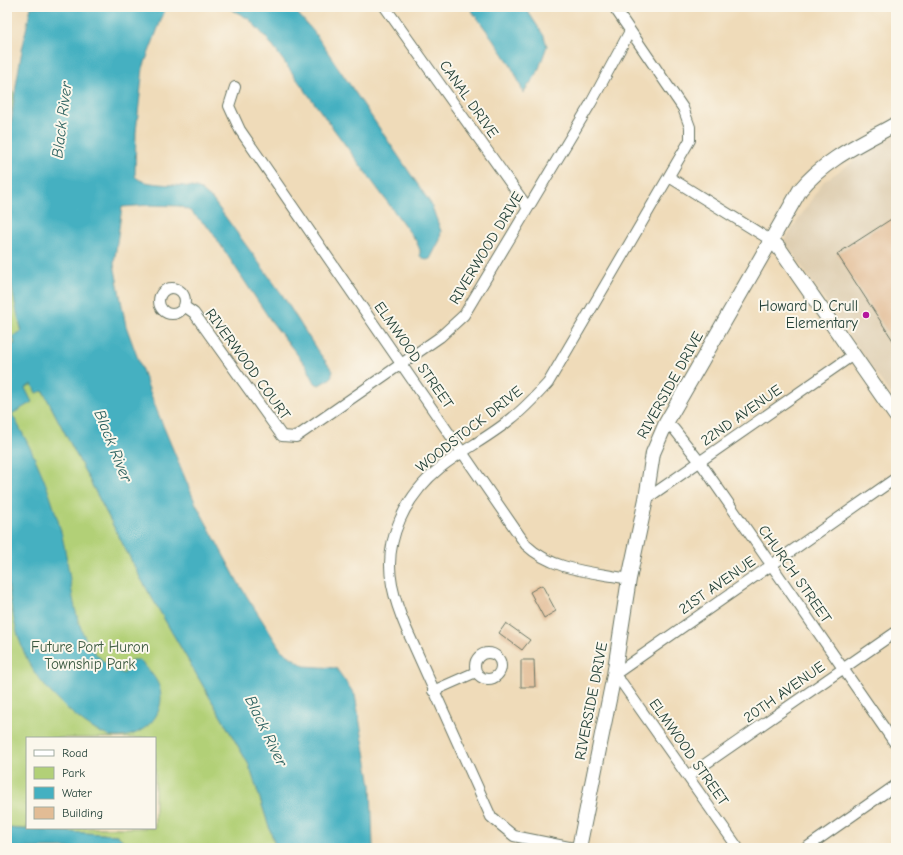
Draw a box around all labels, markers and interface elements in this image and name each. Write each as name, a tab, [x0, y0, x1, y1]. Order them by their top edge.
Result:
street label: CANAL DRIVE	[436, 57, 502, 141]
water label: Black River	[48, 80, 76, 159]
street label: RIVERWOOD DRIVE	[445, 188, 527, 308]
place label: Howard D. Crull Elementary	[759, 297, 858, 332]
street label: ELMWOOD STREET	[370, 298, 458, 412]
street label: RIVERWOOD COURT	[202, 305, 294, 423]
marker: Howard D. Crull Elementary	[861, 310, 871, 320]
street label: RIVERSIDE DRIVE	[633, 328, 707, 442]
street label: 22ND AVENUE	[697, 381, 785, 449]
street label: WOODSTOCK DRIVE	[412, 382, 526, 476]
water label: Black River	[90, 407, 136, 486]
street label: CHURCH STREET	[755, 522, 836, 627]
street label: 21ST AVENUE	[675, 552, 759, 618]
park label: Future Port Huron Township Park	[31, 638, 149, 673]
street label: RIVERSIDE DRIVE	[571, 640, 611, 762]
street label: 20TH AVENUE	[740, 657, 828, 727]
water label: Black River	[241, 693, 291, 770]
street label: ELMWOOD STREET	[645, 695, 733, 809]
legend	[26, 737, 156, 829]
text: Road	[62, 746, 88, 760]
text: Park	[62, 766, 85, 780]
text: Water	[62, 786, 92, 800]
text: Building	[62, 806, 103, 820]

